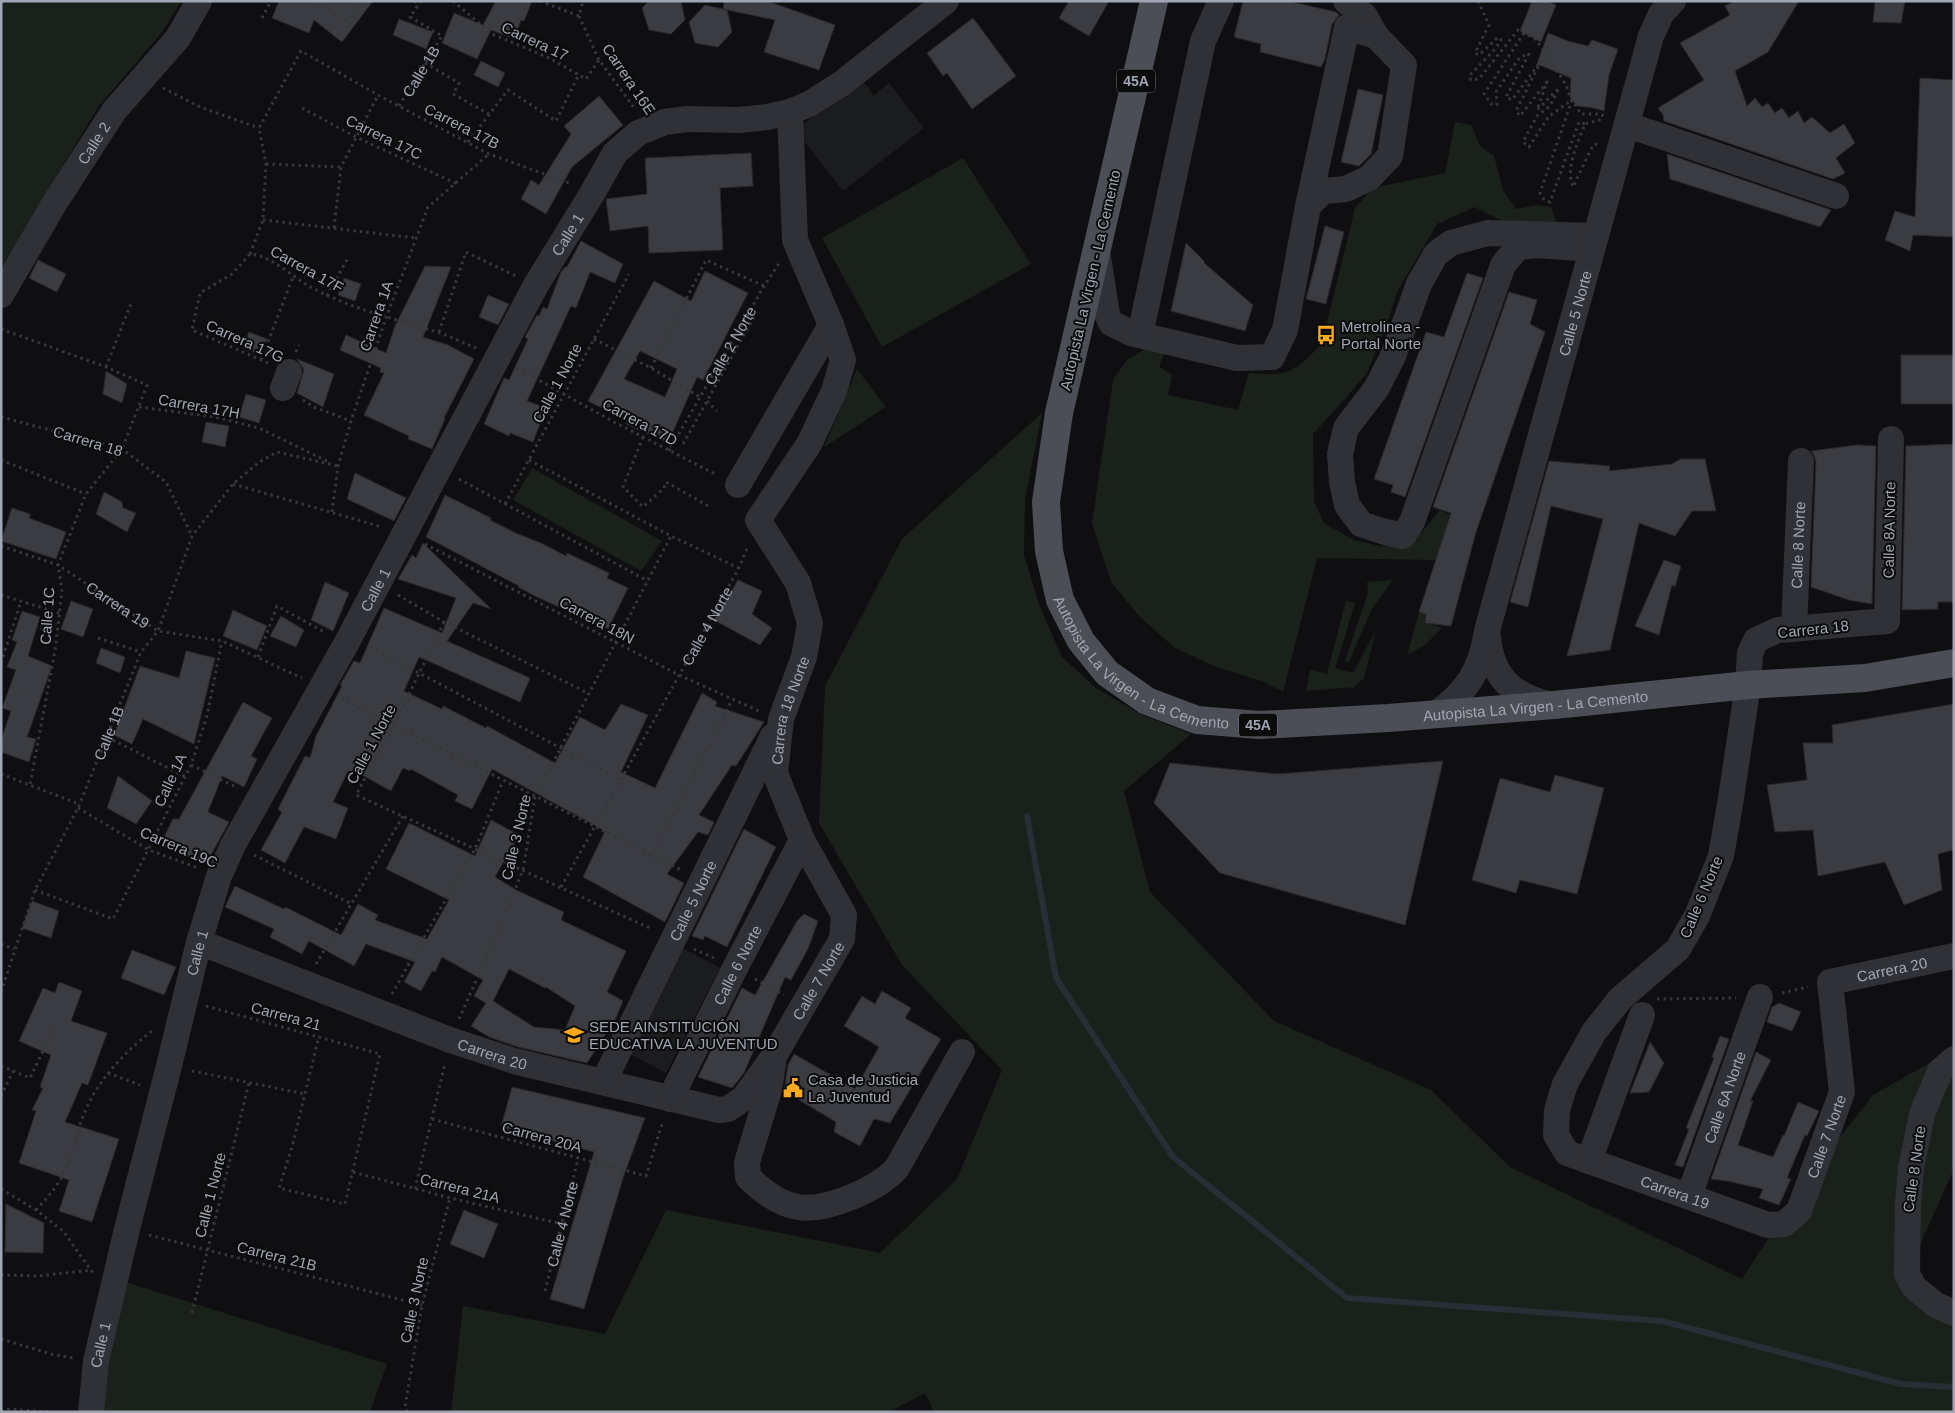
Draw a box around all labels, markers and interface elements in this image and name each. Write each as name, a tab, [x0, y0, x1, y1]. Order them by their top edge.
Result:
street label: Carrera 17	[499, 18, 571, 64]
street label: Carrera 16E	[599, 40, 659, 118]
street label: Calle 1B	[398, 42, 443, 100]
road number: 45A	[1117, 70, 1155, 92]
street label: Carrera 17B	[422, 100, 502, 152]
street label: Carrera 17C	[343, 111, 425, 163]
street label: Calle 2	[74, 119, 113, 167]
street label: Autopista La Virgen - La Cemento	[1056, 168, 1124, 392]
street label: Calle 1	[548, 210, 587, 259]
street label: Carrera 17F	[268, 242, 346, 296]
street label: Calle 5 Norte	[1555, 269, 1594, 358]
street label: Carrera 1A	[356, 279, 396, 353]
street label: Calle 2 Norte	[701, 303, 759, 387]
street label: Carrera 17G	[203, 316, 287, 366]
place label: Metrolinea - Portal Norte	[1341, 318, 1421, 352]
bus stop icon: Metrolinea - Portal Norte	[1315, 324, 1337, 346]
street label: Calle 1 Norte	[529, 340, 585, 426]
street label: Carrera 17H	[157, 390, 241, 422]
street label: Carrera 17D	[600, 395, 681, 449]
street label: Carrera 18	[51, 422, 125, 460]
street label: Calle 8A Norte	[1880, 481, 1898, 579]
street label: Calle 8 Norte	[1787, 501, 1808, 589]
street label: Calle 1	[356, 565, 393, 614]
street label: Carrera 19	[83, 578, 153, 631]
street label: Calle 4 Norte	[678, 584, 735, 668]
street label: Calle 1C	[37, 587, 57, 645]
street label: Carrera 18N	[557, 593, 637, 647]
street label: Autopista La Virgen - La Cemento	[1051, 593, 1230, 731]
street label: Carrera 18	[1776, 617, 1850, 641]
street label: Carrera 18 Norte	[767, 654, 812, 766]
street label: Autopista La Virgen - La Cemento	[1422, 687, 1649, 724]
street label: Calle 1 Norte	[343, 701, 399, 787]
street label: Calle 1B	[90, 704, 127, 762]
road number: 45A	[1239, 714, 1277, 736]
street label: Calle 1A	[150, 751, 190, 809]
street label: Calle 3 Norte	[498, 792, 534, 882]
street label: Carrera 19C	[138, 823, 220, 871]
street label: Calle 6 Norte	[1676, 853, 1726, 941]
street label: Calle 5 Norte	[666, 857, 719, 944]
street label: Calle 6 Norte	[710, 922, 765, 1008]
street label: Calle 1	[183, 927, 211, 977]
street label: Calle 7 Norte	[789, 938, 847, 1023]
street label: Carrera 20	[1855, 953, 1929, 985]
street label: Carrera 21	[249, 999, 323, 1033]
place label: SEDE AINSTITUCIÓN EDUCATIVA LA JUVENTUD	[589, 1018, 778, 1052]
school or university icon: SEDE AINSTITUCIÓN EDUCATIVA LA JUVENTUD	[563, 1024, 585, 1046]
street label: Carrera 20	[456, 1035, 529, 1072]
street label: Calle 6A Norte	[1700, 1049, 1749, 1146]
place label: Casa de Justicia La Juventud	[808, 1071, 919, 1105]
public building icon: Casa de Justicia La Juventud	[782, 1077, 804, 1099]
street label: Calle 7 Norte	[1803, 1092, 1849, 1180]
street label: Carrera 20A	[500, 1118, 584, 1156]
street label: Calle 8 Norte	[1899, 1124, 1929, 1214]
street label: Calle 1 Norte	[191, 1150, 229, 1240]
street label: Carrera 21A	[418, 1170, 502, 1206]
street label: Carrera 19	[1638, 1172, 1712, 1212]
street label: Calle 4 Norte	[543, 1180, 581, 1269]
street label: Carrera 21B	[235, 1238, 319, 1274]
street label: Calle 3 Norte	[397, 1255, 431, 1345]
street label: Calle 1	[87, 1320, 113, 1368]

